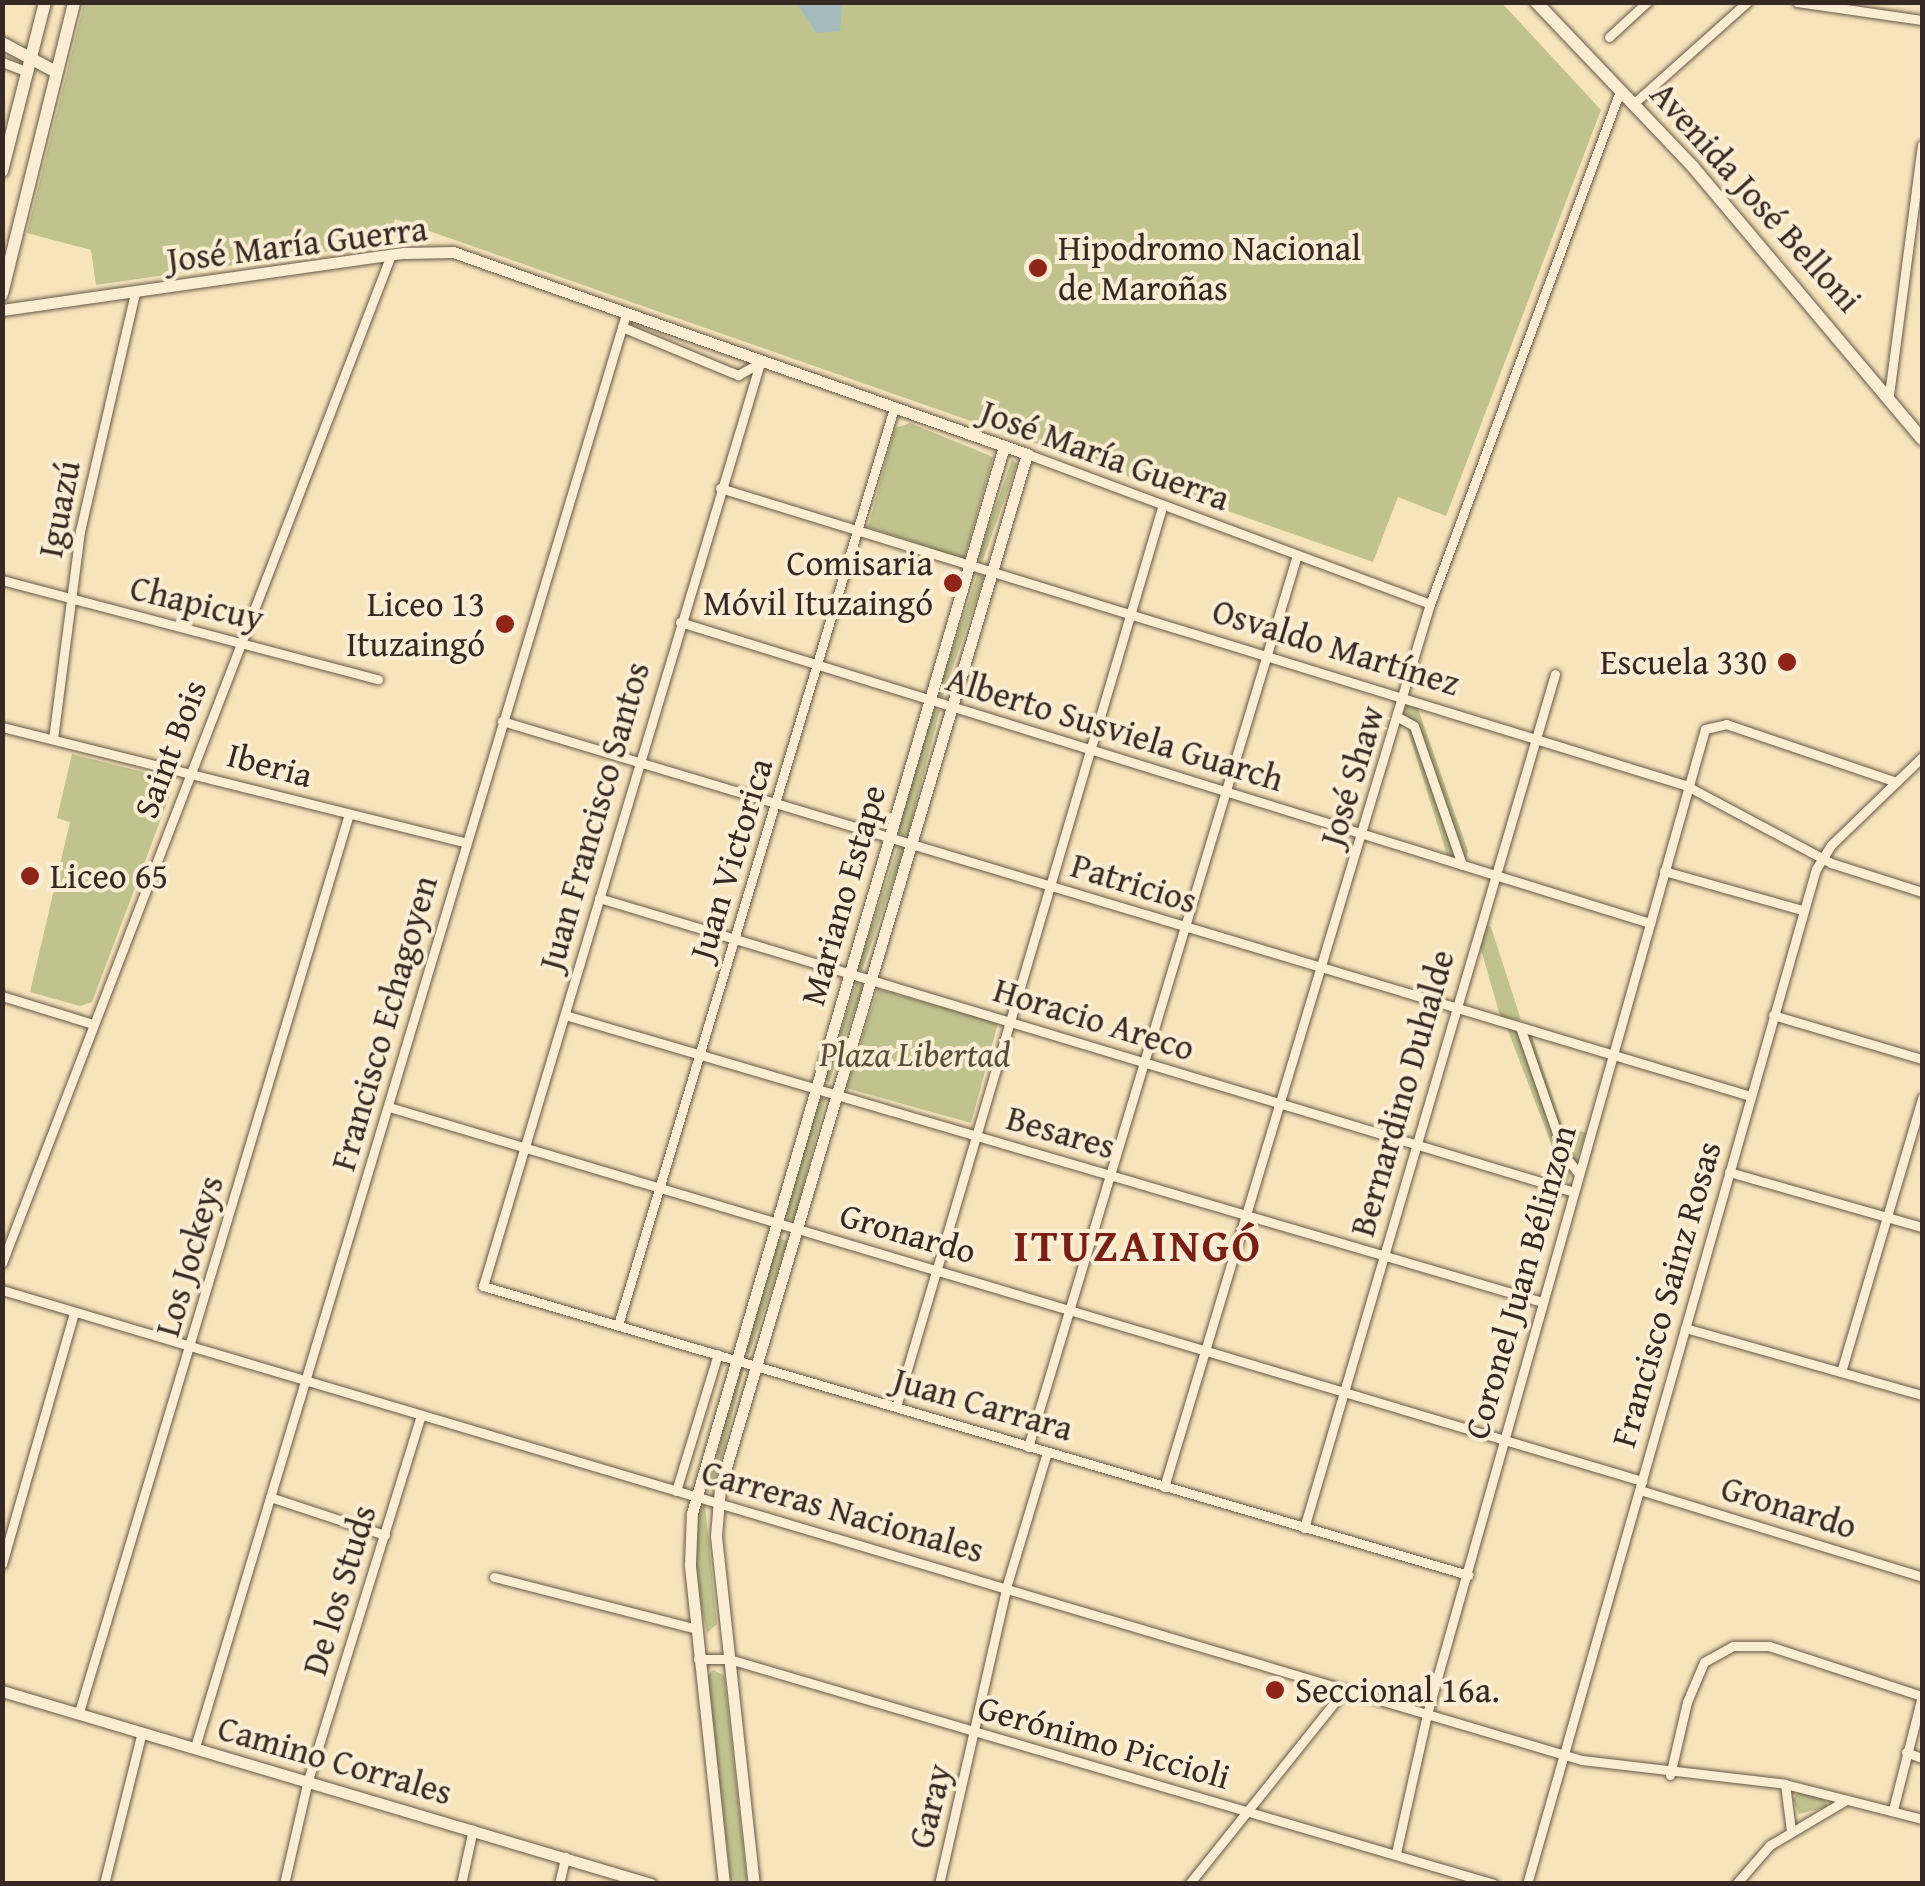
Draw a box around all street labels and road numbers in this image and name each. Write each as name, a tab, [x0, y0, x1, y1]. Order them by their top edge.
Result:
street label: Avenida José Belloni	[1642, 73, 1870, 321]
street label: José María Guerra	[165, 207, 429, 281]
street label: José María Guerra	[975, 391, 1235, 519]
street label: Iguazú	[29, 457, 89, 561]
street label: Chapicuy	[126, 566, 268, 640]
street label: Osvaldo Martínez	[1208, 590, 1464, 704]
street label: Juan Francisco Santos	[530, 657, 658, 975]
street label: Alberto Susviela Guarch	[941, 658, 1289, 800]
street label: Saint Bois	[124, 674, 216, 824]
street label: José Shaw	[1311, 701, 1393, 851]
street label: Iberia	[223, 734, 317, 796]
street label: Juan Victorica	[680, 753, 782, 965]
street label: Mariano Estape	[792, 780, 894, 1010]
street label: Patricios	[1066, 844, 1202, 922]
street label: Francisco Echagoyen	[322, 871, 446, 1175]
street label: Bernardino Duhalde	[1341, 945, 1463, 1241]
street label: Horacio Areco	[989, 969, 1199, 1069]
street label: Besares	[1002, 1097, 1120, 1167]
street label: Coronel Juan Bélinzon	[1455, 1120, 1585, 1444]
street label: Francisco Sainz Rosas	[1602, 1136, 1730, 1452]
street label: Los Jockeys	[146, 1171, 232, 1341]
street label: Gronardo	[835, 1194, 981, 1272]
street label: Juan Carrara	[888, 1358, 1078, 1450]
street label: Carreras Nacionales	[697, 1451, 989, 1571]
street label: Gronardo	[1716, 1467, 1862, 1547]
street label: De los Studs	[293, 1500, 385, 1680]
street label: Gerónimo Piccioli	[973, 1686, 1235, 1798]
street label: Camino Corrales	[213, 1707, 457, 1813]
street label: Garay	[899, 1760, 961, 1852]

